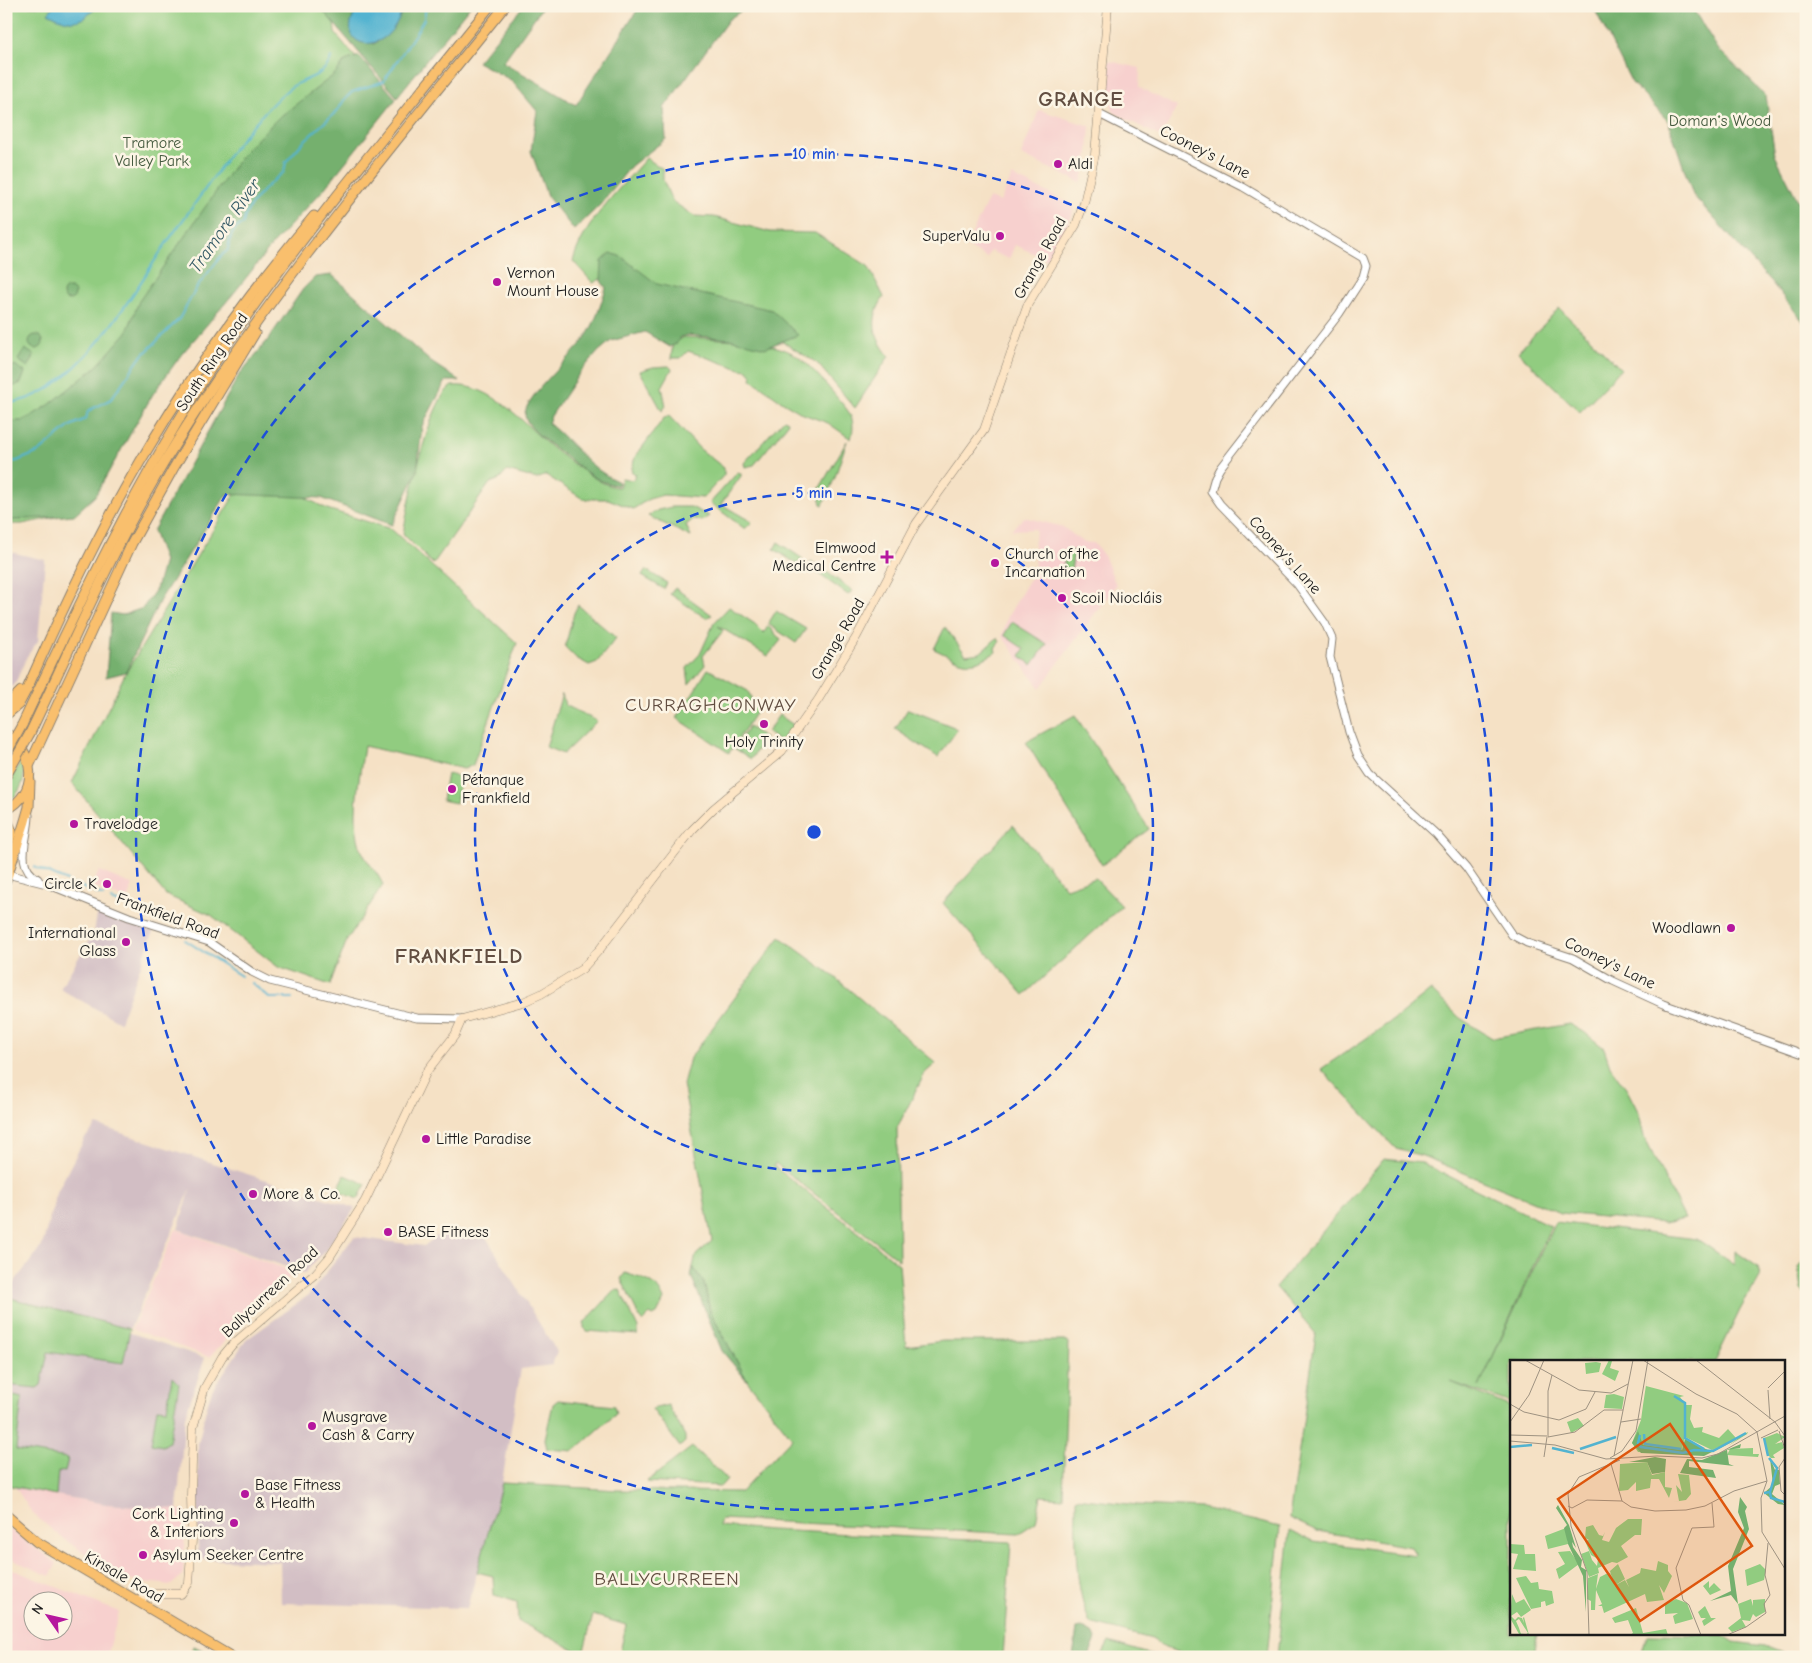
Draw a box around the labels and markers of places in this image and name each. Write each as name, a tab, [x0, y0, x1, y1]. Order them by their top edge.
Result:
place label: Aldi	[1068, 155, 1093, 173]
marker: Aldi	[1052, 158, 1064, 170]
place label: SuperValu	[923, 227, 990, 245]
marker: SuperValu	[994, 230, 1006, 242]
place label: Vernon Mount House	[507, 264, 599, 300]
marker: Vernon Mount House	[491, 276, 503, 288]
place label: Elmwood Medical Centre	[772, 539, 876, 575]
place label: Church of the Incarnation	[1005, 545, 1098, 581]
marker: Elmwood Medical Centre	[880, 550, 894, 564]
marker: Church of the Incarnation	[989, 557, 1001, 569]
place label: Scoil Niocláis	[1072, 589, 1162, 607]
marker: Scoil Niocláis	[1056, 592, 1068, 604]
marker: Holy Trinity	[758, 718, 770, 730]
place label: Holy Trinity	[725, 733, 804, 751]
place label: Pétanque Frankfield	[462, 771, 530, 807]
marker: Pétanque Frankfield	[446, 783, 458, 795]
place label: Travelodge	[84, 815, 158, 833]
marker: Travelodge	[68, 818, 80, 830]
centre of rings	[805, 823, 823, 841]
place label: Circle K	[44, 875, 97, 893]
marker: Circle K	[101, 878, 113, 890]
place label: Woodlawn	[1652, 919, 1721, 937]
marker: Woodlawn	[1725, 922, 1737, 934]
place label: International Glass	[28, 924, 116, 960]
marker: International Glass	[120, 936, 132, 948]
place label: Little Paradise	[436, 1130, 531, 1148]
marker: Little Paradise	[420, 1133, 432, 1145]
place label: More & Co.	[263, 1185, 340, 1203]
marker: More & Co.	[247, 1188, 259, 1200]
place label: BASE Fitness	[398, 1223, 489, 1241]
marker: BASE Fitness	[382, 1226, 394, 1238]
place label: Musgrave Cash & Carry	[322, 1408, 415, 1444]
marker: Musgrave Cash & Carry	[306, 1420, 318, 1432]
place label: Base Fitness & Health	[255, 1476, 341, 1512]
marker: Base Fitness & Health	[239, 1488, 251, 1500]
place label: Cork Lighting & Interiors	[132, 1505, 224, 1541]
marker: Cork Lighting & Interiors	[228, 1517, 240, 1529]
place label: Asylum Seeker Centre	[153, 1546, 304, 1564]
marker: Asylum Seeker Centre	[137, 1549, 149, 1561]

